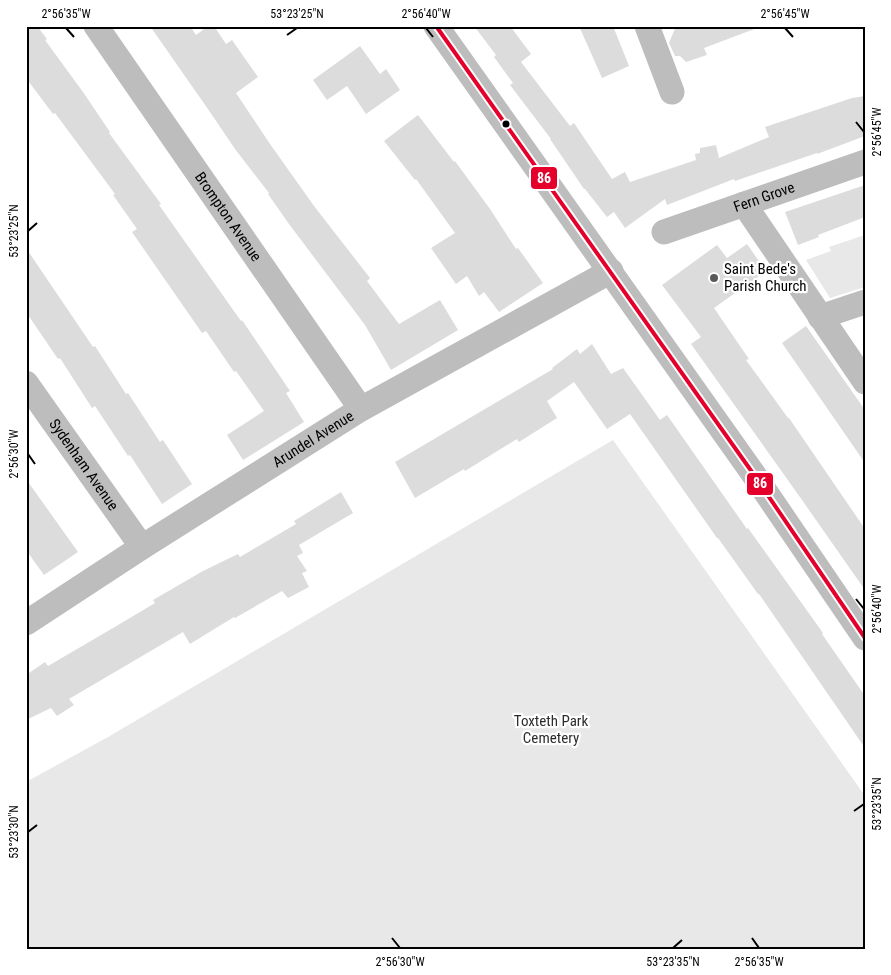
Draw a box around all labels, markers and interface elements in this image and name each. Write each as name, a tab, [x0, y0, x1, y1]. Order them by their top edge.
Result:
text: 2°56'35"W	[41, 7, 91, 21]
text: 53°23'25"N	[270, 7, 324, 21]
text: 2°56'40"W	[401, 7, 451, 21]
text: 2°56'45"W	[760, 7, 810, 21]
text: 2°56'45"W	[870, 107, 884, 157]
unlabelled marker	[501, 119, 511, 129]
line badge: 86	[530, 166, 558, 190]
street label: Brompton Avenue	[191, 169, 265, 265]
text: 86	[537, 170, 551, 186]
street label: Fern Grove	[731, 178, 797, 216]
text: 53°23'25"N	[7, 204, 21, 258]
place label: Saint Bede's Parish Church	[724, 260, 807, 295]
marker: Saint Bede's Parish Church	[708, 272, 720, 284]
street label: Arundel Avenue	[269, 407, 357, 471]
street label: Sydenham Avenue	[45, 415, 122, 514]
text: 2°56'30"W	[7, 429, 21, 479]
line badge: 86	[746, 472, 774, 496]
text: 86	[753, 475, 767, 491]
text: 2°56'40"W	[870, 584, 884, 634]
park label: Toxteth Park Cemetery	[514, 712, 588, 747]
text: 53°23'35"N	[870, 777, 884, 831]
text: 53°23'30"N	[7, 805, 21, 859]
text: 2°56'30"W	[375, 955, 425, 969]
text: 53°23'35"N	[646, 955, 700, 969]
text: 2°56'35"W	[734, 955, 784, 969]

